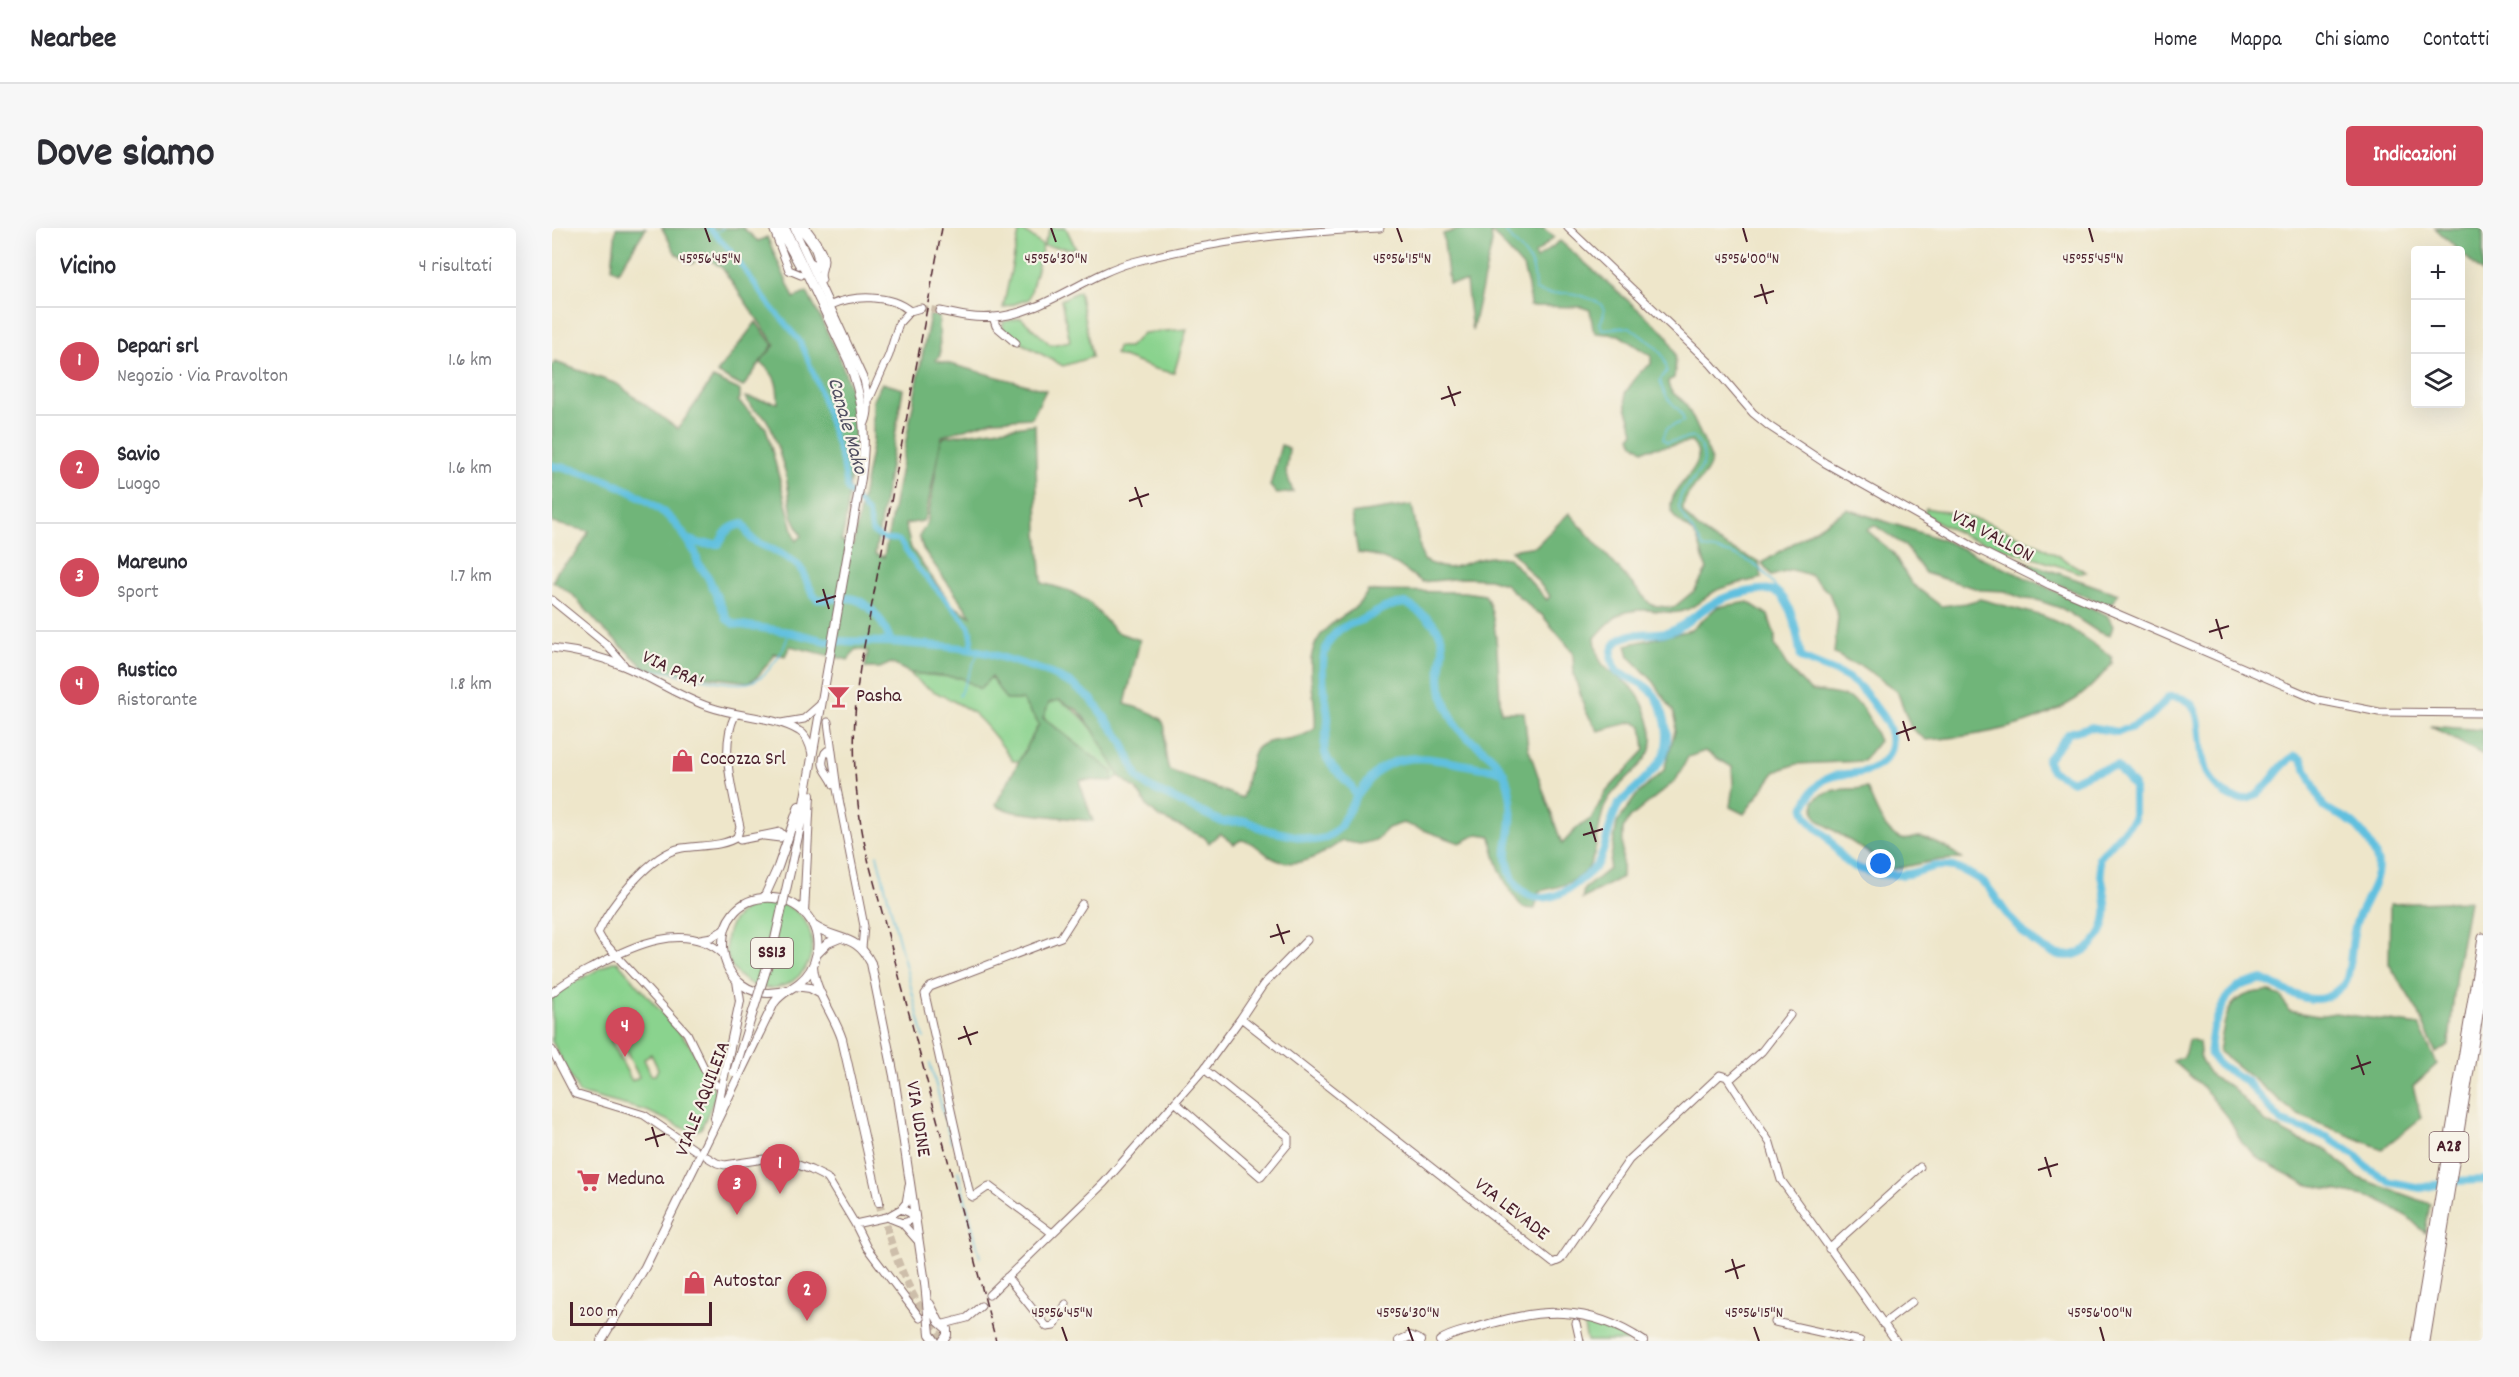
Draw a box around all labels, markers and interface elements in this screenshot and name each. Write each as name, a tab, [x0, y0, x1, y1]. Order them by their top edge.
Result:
text: Nearbee	[30, 21, 116, 61]
text: Home	[2154, 26, 2197, 56]
text: Mappa	[2230, 26, 2282, 56]
text: Chi siamo	[2315, 26, 2390, 56]
text: Contatti	[2423, 26, 2489, 56]
text: Dove siamo	[36, 126, 215, 186]
button: Indicazioni	[2346, 126, 2483, 186]
map controls	[2411, 246, 2465, 408]
button: +	[2411, 246, 2465, 300]
text: Vicino	[60, 249, 116, 286]
text: 45°56'45"N	[679, 249, 741, 271]
text: 45°56'30"N	[1025, 249, 1087, 271]
text: 45°56'15"N	[1373, 249, 1431, 271]
text: 45°56'00"N	[1715, 249, 1779, 271]
text: 45°55'45"N	[2063, 249, 2123, 271]
text: 4 risultati	[418, 253, 492, 281]
button: −	[2411, 300, 2465, 354]
text: Depari srl	[117, 332, 198, 363]
text: 1	[77, 347, 82, 375]
text: 1.6 km	[448, 347, 492, 375]
button: layers	[2411, 354, 2465, 408]
text: Negozio · Via Pravolton	[117, 363, 288, 391]
water label: Canale Mako	[818, 374, 875, 479]
text: Savio	[117, 440, 160, 471]
text: 2	[75, 455, 84, 483]
text: 1.6 km	[448, 455, 492, 483]
text: Luogo	[117, 471, 160, 499]
street label: VIA VALLON	[1946, 504, 2038, 570]
text: Mareuno	[117, 548, 188, 579]
text: 3	[75, 563, 84, 591]
text: 1.7 km	[450, 563, 492, 591]
text: Sport	[117, 579, 159, 607]
street label: VIA PRA'	[637, 644, 707, 698]
text: Rustico	[117, 656, 177, 687]
text: 4	[75, 671, 84, 699]
text: 1.8 km	[450, 671, 492, 699]
place label: Pasha	[856, 683, 902, 711]
bar icon: Pasha	[825, 684, 851, 710]
text: Ristorante	[117, 687, 197, 715]
place label: Cocozza Srl	[700, 746, 786, 774]
shop icon: Cocozza Srl	[669, 747, 695, 773]
your location	[1866, 849, 1895, 878]
road number: SS13	[751, 938, 793, 968]
pin: 4	[606, 1008, 644, 1057]
street label: VIALE AQUILEIA	[669, 1037, 739, 1161]
street label: VIA UDINE	[897, 1079, 937, 1159]
road number: A28	[2430, 1132, 2468, 1162]
pin: 1	[760, 1144, 800, 1194]
place label: Meduna	[607, 1166, 665, 1194]
pin: 3	[718, 1166, 756, 1215]
supermarket icon: Meduna	[576, 1167, 602, 1193]
street label: VIA LEVADE	[1467, 1172, 1555, 1248]
place label: Autostar	[713, 1268, 782, 1296]
shop icon: Autostar	[682, 1269, 708, 1295]
pin: 2	[788, 1272, 826, 1321]
scale bar	[570, 1299, 712, 1326]
text: 200 m	[579, 1301, 618, 1324]
text: 45°56'45"N	[1031, 1303, 1093, 1325]
text: 45°56'30"N	[1377, 1303, 1439, 1325]
text: 45°56'15"N	[1725, 1303, 1783, 1325]
text: 45°56'00"N	[2068, 1303, 2132, 1325]

